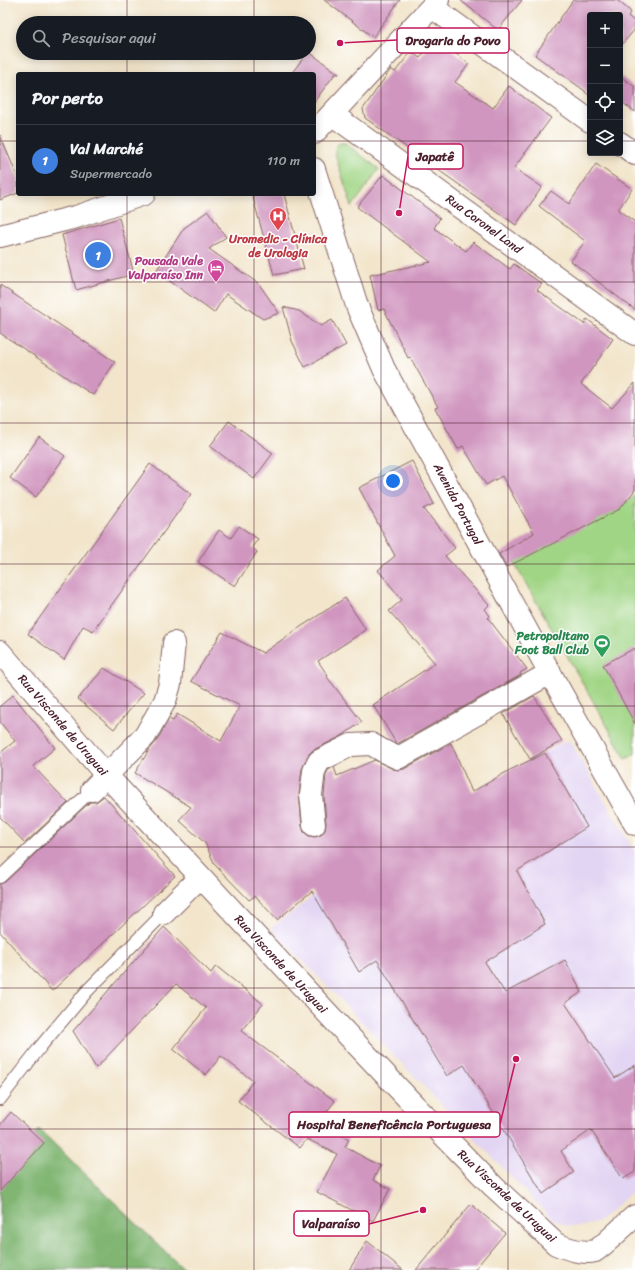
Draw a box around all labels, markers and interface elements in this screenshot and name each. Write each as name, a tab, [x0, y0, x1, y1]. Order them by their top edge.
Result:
map controls	[587, 12, 623, 156]
button: +	[587, 12, 623, 48]
search box	[16, 16, 316, 60]
text: Pesquisar aqui	[62, 25, 156, 51]
icon: search	[30, 27, 52, 49]
callout: Drogaria do Povo	[397, 28, 509, 53]
text: Drogaria do Povo	[405, 29, 501, 52]
button: −	[587, 48, 623, 84]
text: Por perto	[32, 83, 103, 113]
button: locate	[587, 84, 623, 120]
button: layers	[587, 120, 623, 156]
text: Val Marché	[70, 136, 143, 162]
callout: Japatê	[408, 144, 463, 169]
text: Japatê	[415, 145, 454, 168]
text: 1	[42, 149, 48, 172]
text: 110 m	[267, 149, 300, 172]
text: Supermercado	[70, 162, 152, 185]
street label: Rua Coronel Land	[441, 188, 528, 260]
hospital icon: Uromedic - Clínica de Urologia	[268, 206, 288, 231]
place label: Uromedic - Clínica de Urologia	[229, 228, 328, 264]
pin: 1	[85, 240, 111, 270]
place label: Pousada Vale Valparaíso Inn	[128, 250, 203, 286]
hotel icon: Pousada Vale Valparaíso Inn	[206, 258, 226, 283]
street label: Avenida Portugal	[427, 458, 489, 550]
your location	[383, 471, 403, 491]
place label: Petropolitano Foot Ball Club	[514, 625, 590, 661]
sports icon: Petropolitano Foot Ball Club	[592, 633, 612, 658]
street label: Rua Visconde de Uruguai	[12, 669, 114, 782]
street label: Rua Visconde de Uruguai	[229, 909, 334, 1019]
callout: Hospital Beneficência Portuguesa	[289, 1112, 500, 1137]
text: Hospital Beneficência Portuguesa	[296, 1113, 491, 1136]
street label: Rua Visconde de Uruguai	[452, 1144, 562, 1249]
callout: Valparaíso	[294, 1211, 369, 1236]
text: Valparaíso	[302, 1212, 361, 1235]

